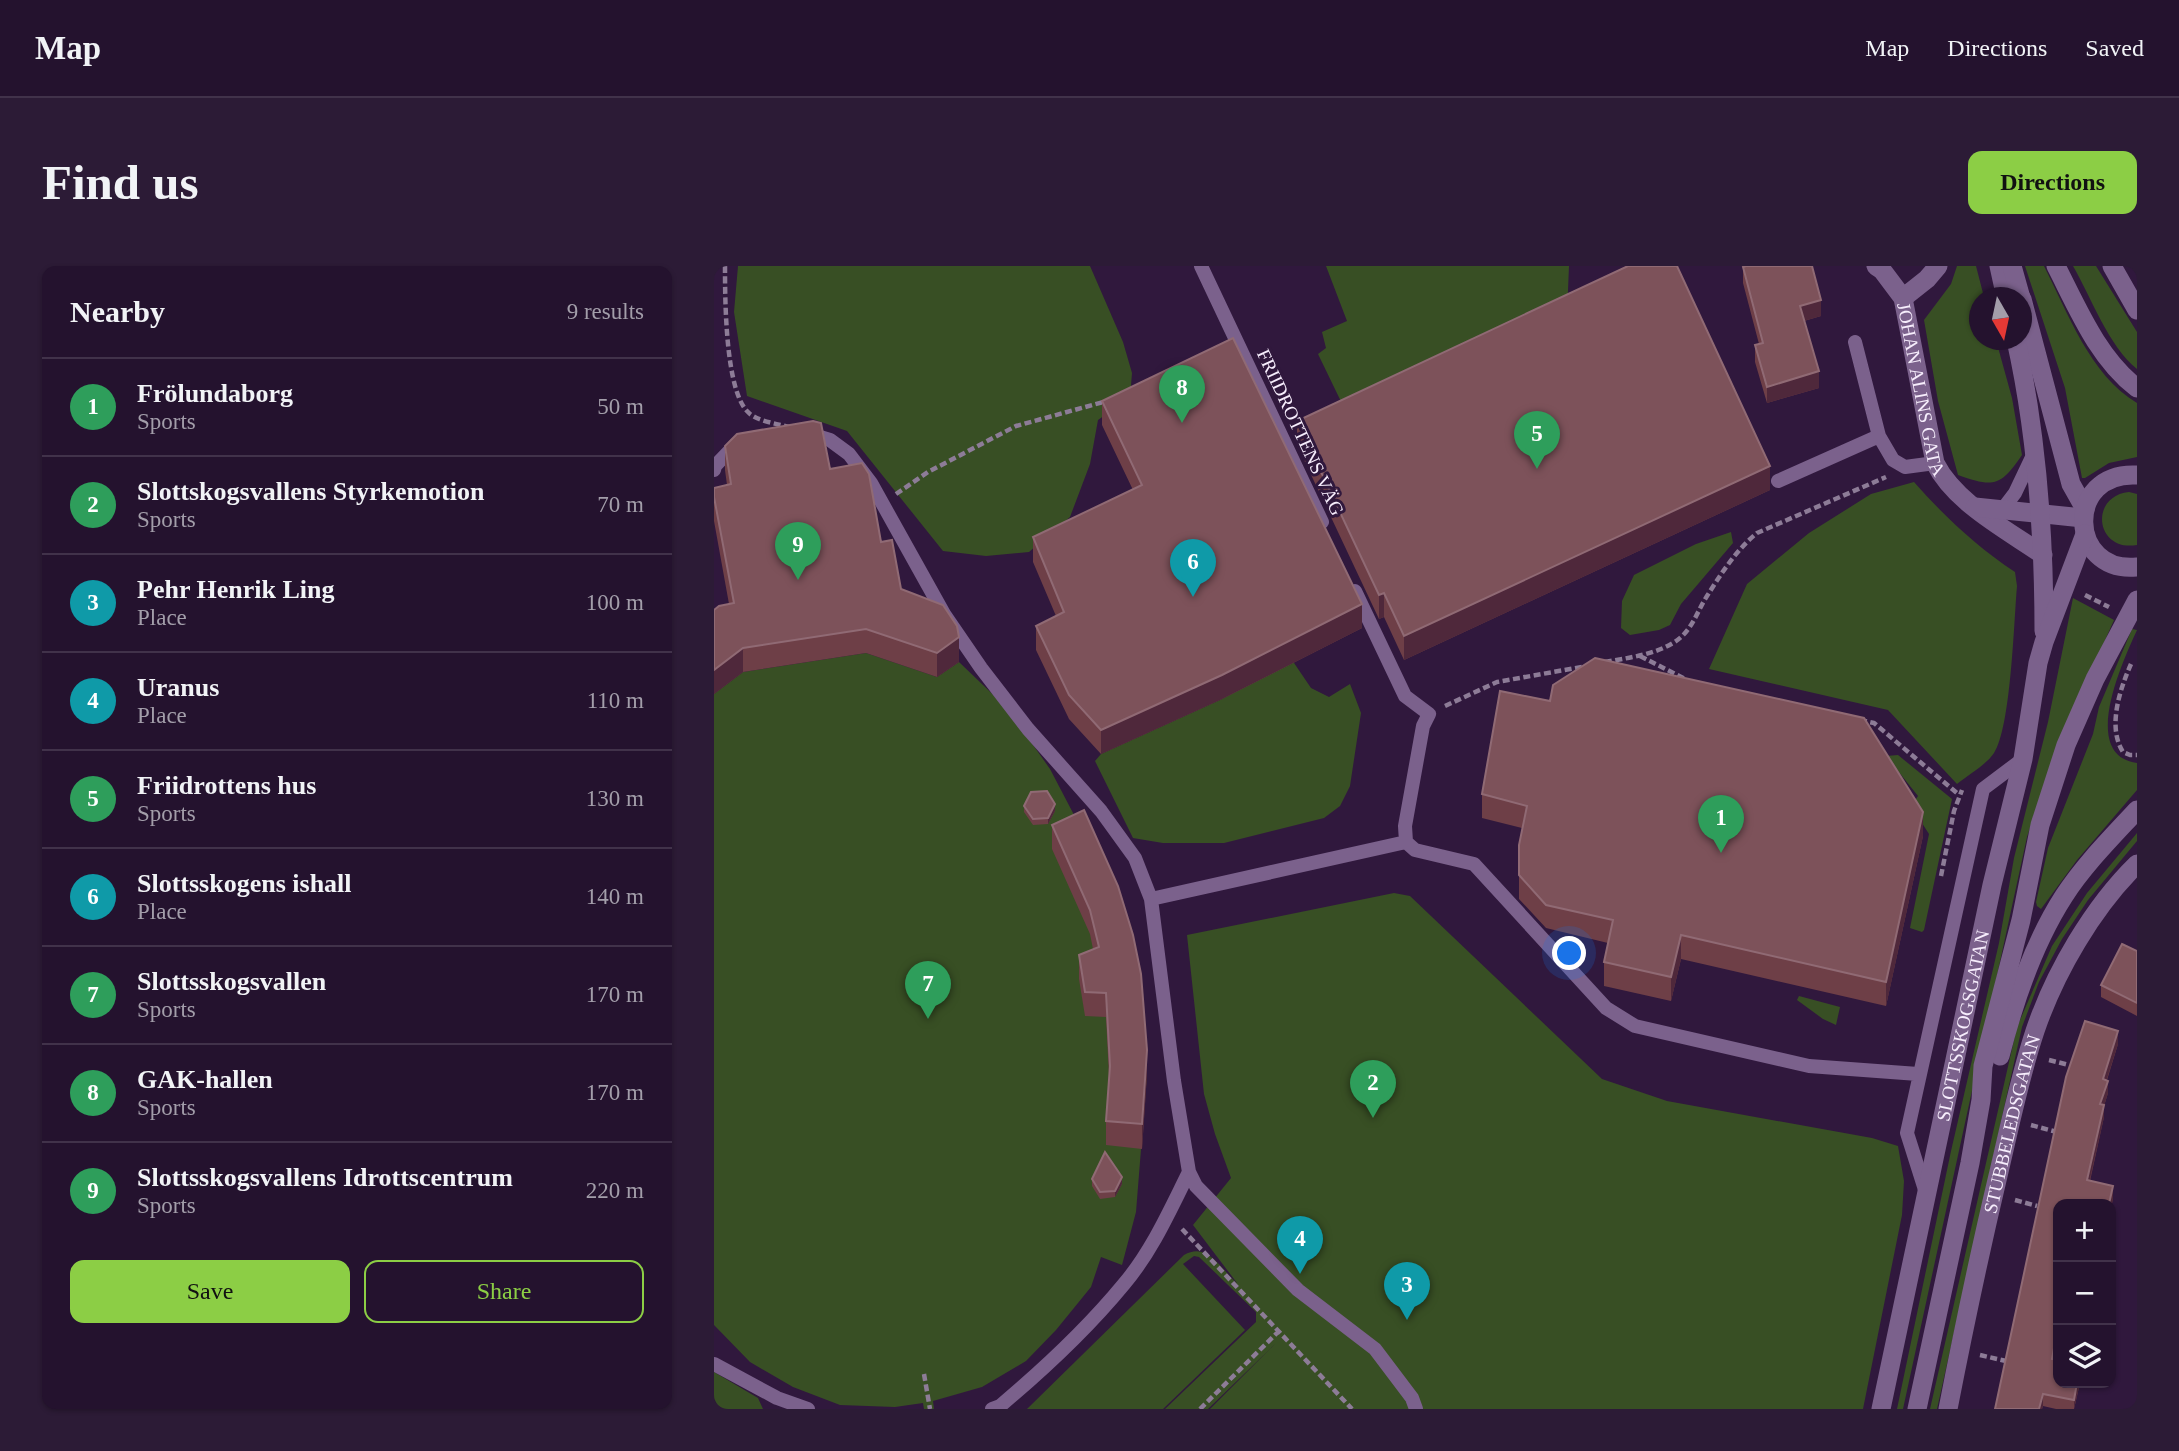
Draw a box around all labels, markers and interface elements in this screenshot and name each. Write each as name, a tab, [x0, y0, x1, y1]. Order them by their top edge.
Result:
text: Map	[35, 30, 101, 66]
text: Map	[1865, 35, 1909, 61]
text: Directions	[1947, 35, 2047, 61]
text: Saved	[2085, 35, 2144, 61]
button: Directions	[1968, 151, 2137, 214]
text: Find us	[42, 155, 199, 210]
north arrow	[1969, 287, 2032, 350]
text: Nearby	[70, 295, 165, 328]
text: 9 results	[567, 299, 644, 324]
street label: JOHAN ALINS GATA	[1893, 301, 1950, 480]
street label: FRIIDROTTENS VÄG	[1253, 346, 1348, 519]
pin: 8	[1159, 365, 1205, 423]
text: Frölundaborg	[137, 379, 293, 408]
text: 1	[87, 394, 99, 419]
text: 50 m	[597, 394, 644, 419]
text: Sports	[137, 409, 196, 434]
pin: 5	[1514, 411, 1560, 469]
text: Slottskogsvallens Styrkemotion	[137, 477, 484, 506]
text: 2	[87, 492, 99, 517]
text: 70 m	[597, 492, 644, 517]
text: Sports	[137, 507, 196, 532]
pin: 9	[775, 522, 821, 580]
pin: 6	[1170, 539, 1216, 597]
text: Pehr Henrik Ling	[137, 575, 334, 604]
text: 3	[87, 590, 99, 615]
text: 100 m	[586, 590, 644, 615]
text: Place	[137, 605, 187, 630]
text: Uranus	[137, 673, 219, 702]
text: 4	[87, 688, 99, 713]
text: 110 m	[587, 688, 644, 713]
text: Place	[137, 703, 187, 728]
text: Friidrottens hus	[137, 771, 316, 800]
text: 5	[87, 786, 99, 811]
text: 130 m	[586, 786, 644, 811]
pin: 1	[1698, 795, 1744, 853]
text: Sports	[137, 801, 196, 826]
text: Slottsskogens ishall	[137, 869, 352, 898]
text: 6	[87, 884, 99, 909]
text: 140 m	[586, 884, 644, 909]
text: Place	[137, 899, 187, 924]
street label: SLOTTSSKOGSGATAN	[1932, 928, 1993, 1123]
your location	[1552, 936, 1586, 970]
pin: 7	[905, 961, 951, 1019]
text: Slottsskogsvallen	[137, 967, 326, 996]
text: 7	[87, 982, 99, 1007]
text: 170 m	[586, 982, 644, 1007]
text: Sports	[137, 997, 196, 1022]
street label: STUBBELEDSGATAN	[1980, 1032, 2044, 1215]
pin: 2	[1350, 1060, 1396, 1118]
text: GAK-hallen	[137, 1065, 273, 1094]
text: 8	[87, 1080, 99, 1105]
text: 170 m	[586, 1080, 644, 1105]
text: Sports	[137, 1095, 196, 1120]
text: Slottsskogsvallens Idrottscentrum	[137, 1163, 513, 1192]
text: 9	[87, 1178, 99, 1203]
text: 220 m	[586, 1178, 644, 1203]
text: Sports	[137, 1193, 196, 1218]
map controls	[2053, 1199, 2116, 1388]
button: +	[2053, 1199, 2116, 1262]
pin: 4	[1277, 1216, 1323, 1274]
button: Save	[70, 1260, 350, 1323]
button: Share	[364, 1260, 644, 1323]
pin: 3	[1384, 1262, 1430, 1320]
button: −	[2053, 1262, 2116, 1325]
button: layers	[2053, 1325, 2116, 1388]

